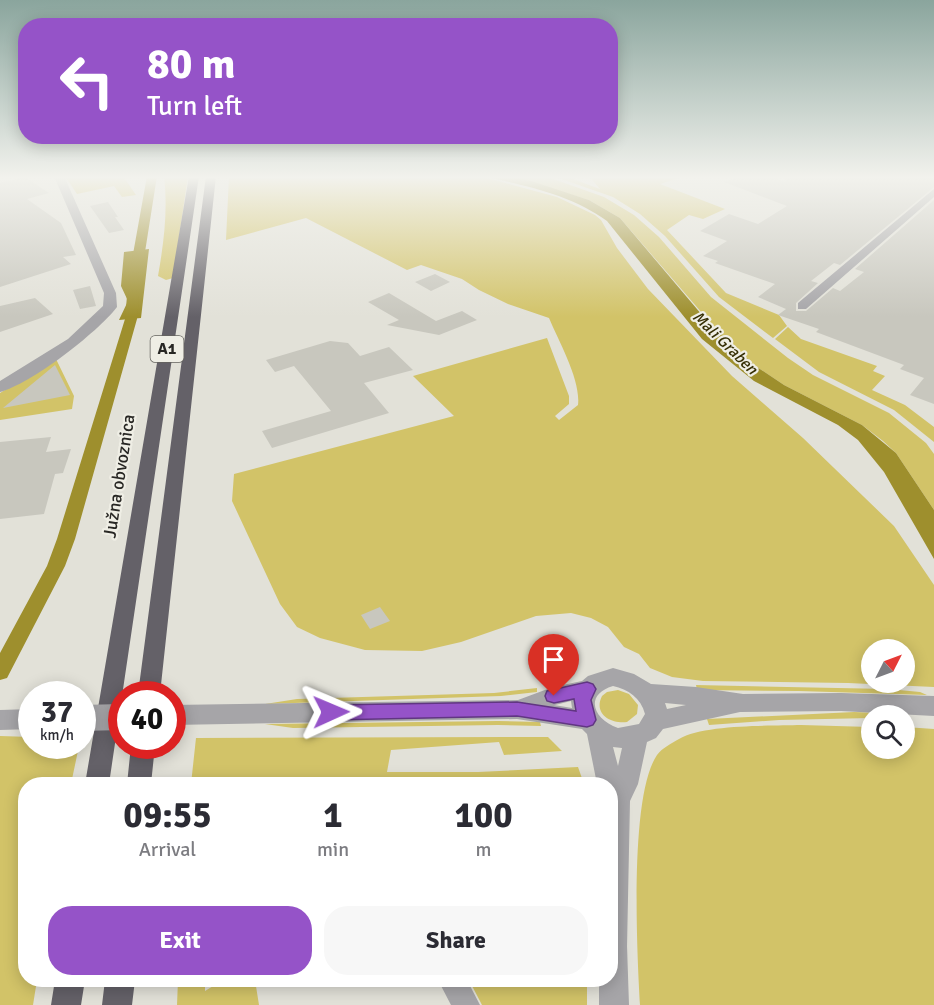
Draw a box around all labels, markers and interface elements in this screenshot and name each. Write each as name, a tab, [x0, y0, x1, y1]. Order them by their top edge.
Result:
text: 80 m	[147, 39, 236, 90]
icon: left	[48, 42, 126, 120]
text: Turn left	[147, 90, 242, 123]
water label: Mali Graben	[688, 307, 763, 380]
road number: A1	[150, 336, 184, 362]
street label: Južna obvoznica	[98, 413, 140, 539]
pin	[528, 634, 579, 696]
north arrow	[861, 639, 915, 693]
map controls	[861, 639, 915, 759]
icon: arrive	[537, 643, 570, 676]
position arrow	[299, 680, 363, 744]
speed limit sign: 40	[108, 681, 186, 759]
text: 37	[41, 694, 73, 731]
button: search	[861, 705, 915, 759]
text: km/h	[40, 726, 74, 744]
text: 09:55	[123, 793, 212, 838]
text: 1	[323, 793, 343, 838]
text: 100	[454, 793, 513, 838]
text: Arrival	[139, 837, 196, 862]
text: min	[317, 837, 349, 862]
text: m	[476, 837, 492, 862]
button: Exit	[48, 906, 312, 975]
button: Share	[324, 906, 588, 975]

